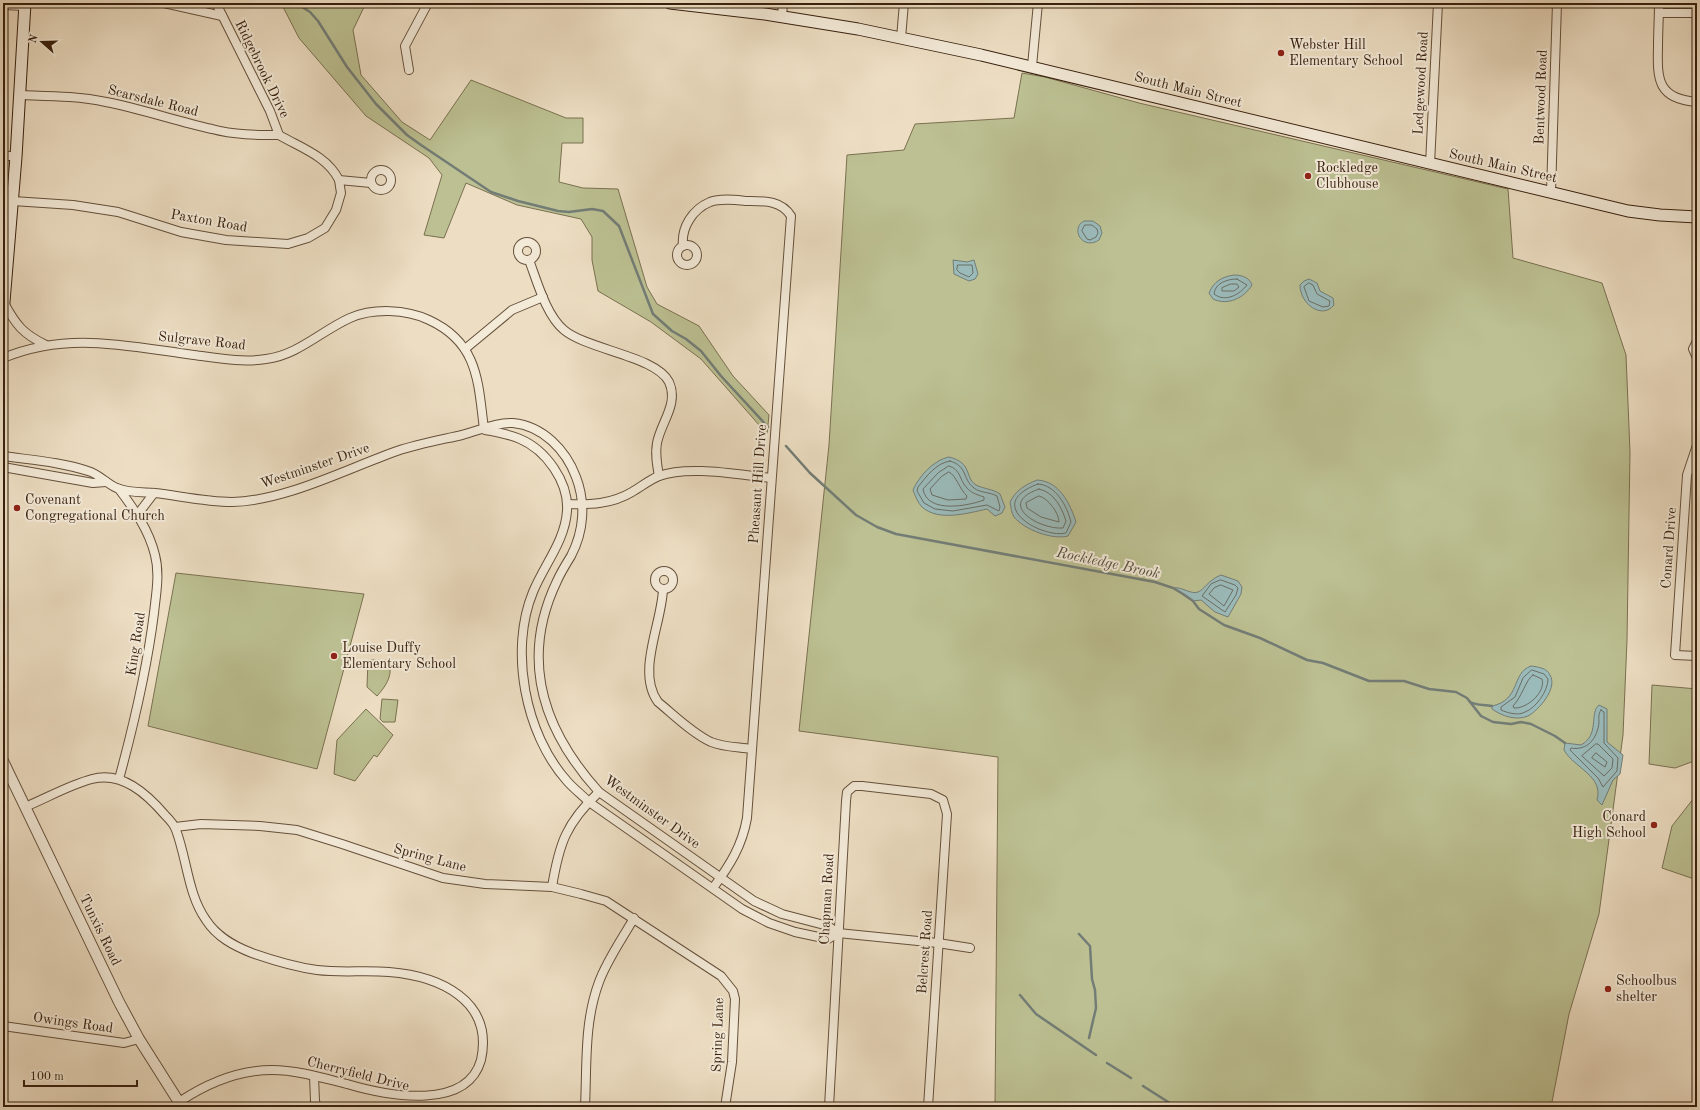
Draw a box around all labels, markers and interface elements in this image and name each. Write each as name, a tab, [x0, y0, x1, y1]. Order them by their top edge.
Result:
street label: Ridgebrook Drive	[232, 18, 292, 120]
north arrow	[22, 22, 62, 62]
street label: Ledgewood Road	[1411, 31, 1431, 135]
text: N	[27, 33, 41, 45]
place label: Webster Hill Elementary School	[1289, 38, 1403, 68]
marker: Webster Hill Elementary School	[1276, 48, 1286, 58]
street label: Bentwood Road	[1532, 49, 1550, 145]
street label: South Main Street	[1133, 70, 1243, 110]
street label: Scarsdale Road	[106, 83, 200, 119]
street label: South Main Street	[1448, 147, 1559, 185]
place label: Rockledge Clubhouse	[1316, 161, 1378, 191]
marker: Rockledge Clubhouse	[1303, 171, 1313, 181]
street label: Paxton Road	[170, 207, 248, 235]
street label: Sulgrave Road	[158, 329, 246, 353]
street label: Pheasant Hill Drive	[747, 424, 769, 544]
street label: Westminster Drive	[259, 441, 371, 491]
place label: Covenant Congregational Church	[25, 493, 165, 523]
marker: Covenant Congregational Church	[12, 503, 22, 513]
street label: Conard Drive	[1659, 507, 1679, 589]
water label: Rockledge Brook	[1054, 545, 1161, 582]
street label: King Road	[124, 611, 148, 677]
place label: Louise Duffy Elementary School	[342, 641, 456, 671]
marker: Louise Duffy Elementary School	[329, 651, 339, 661]
street label: Westminster Drive	[602, 773, 702, 851]
place label: Conard High School	[1572, 810, 1646, 840]
marker: Conard High School	[1649, 820, 1659, 830]
street label: Spring Lane	[392, 842, 468, 874]
street label: Chapman Road	[818, 853, 836, 945]
street label: Tunxis Road	[77, 892, 123, 968]
street label: Belcrest Road	[915, 909, 935, 995]
place label: Schoolbus shelter	[1616, 974, 1677, 1004]
marker: Schoolbus shelter	[1603, 984, 1613, 994]
street label: Spring Lane	[710, 997, 726, 1073]
street label: Owings Road	[32, 1010, 114, 1036]
street label: Cherryfield Drive	[305, 1055, 411, 1093]
scale bar	[24, 1062, 137, 1088]
text: 100 m	[30, 1071, 64, 1083]

